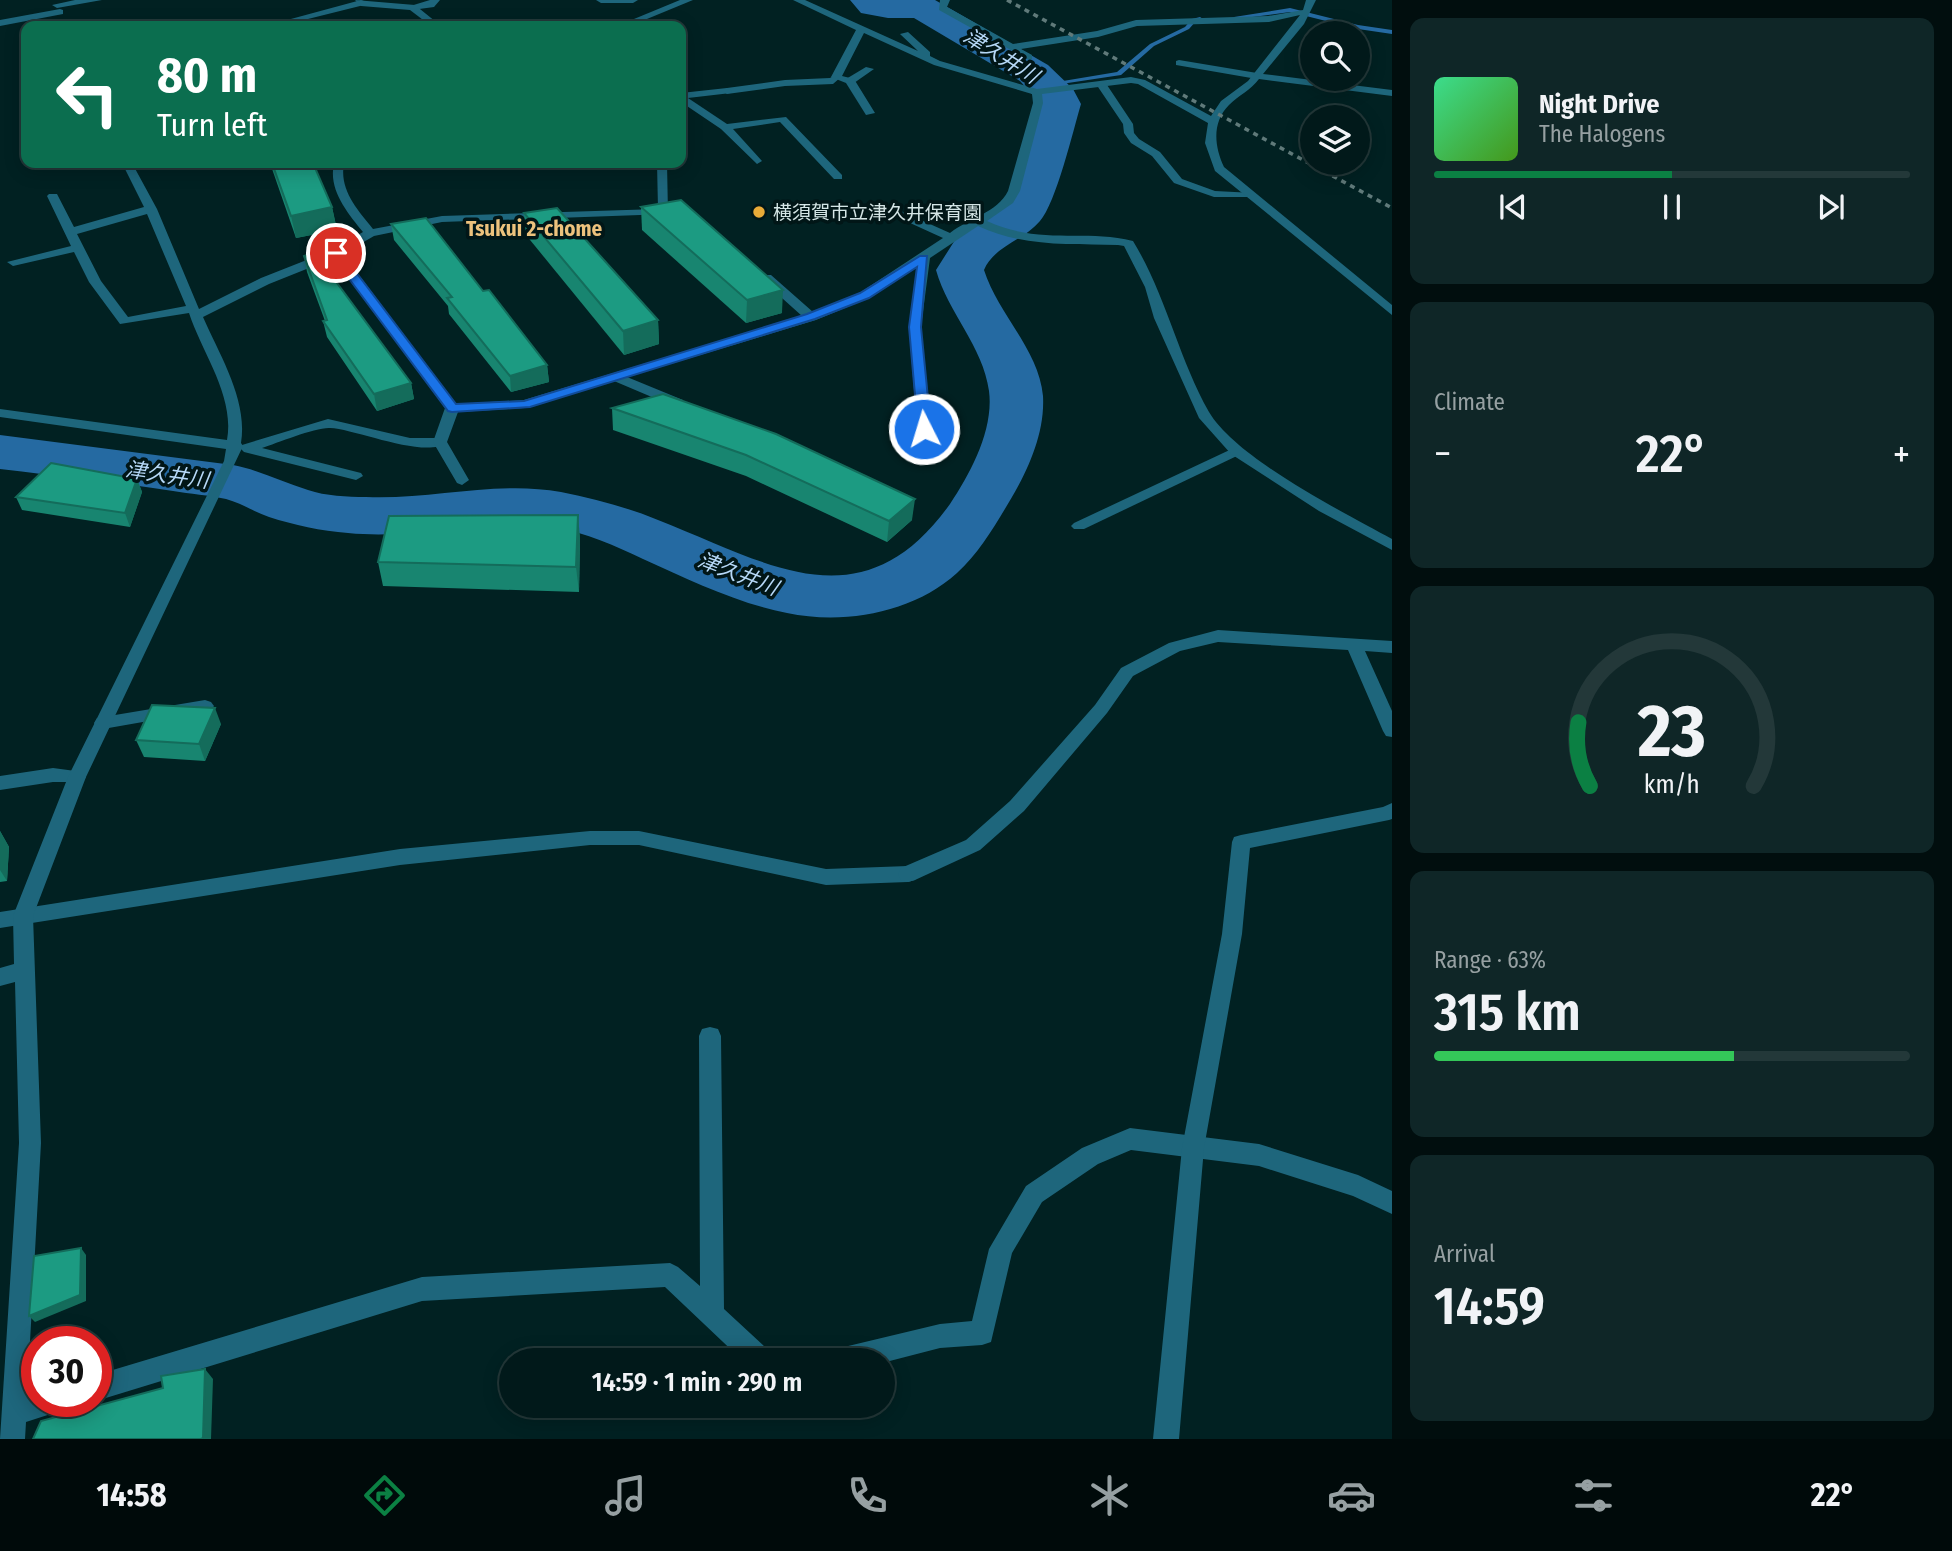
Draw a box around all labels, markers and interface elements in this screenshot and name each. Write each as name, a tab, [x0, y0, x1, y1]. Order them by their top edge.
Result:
map controls	[1300, 21, 1370, 175]
button: search	[1300, 21, 1370, 91]
water label: 津久井川	[958, 23, 1045, 90]
text: 80 m	[157, 46, 257, 105]
icon: left	[42, 49, 133, 140]
text: Night Drive	[1539, 89, 1659, 120]
button: layers	[1300, 105, 1370, 175]
text: Turn left	[157, 106, 267, 144]
text: The Halogens	[1539, 120, 1665, 148]
icon: previous	[1494, 188, 1532, 226]
icon: pause	[1653, 188, 1691, 226]
icon: next	[1812, 188, 1850, 226]
place label: 横須賀市立津久井保育園	[773, 201, 982, 224]
marker: 横須賀市立津久井保育園	[751, 204, 767, 220]
district label: Tsukui 2-chome	[466, 216, 602, 242]
pin	[306, 223, 366, 283]
icon: arrive	[317, 234, 355, 272]
text: Climate	[1434, 388, 1505, 416]
position arrow	[887, 392, 961, 466]
text: 22°	[1636, 423, 1708, 486]
text: −	[1434, 431, 1451, 477]
text: +	[1893, 431, 1910, 477]
water label: 津久井川	[124, 456, 212, 494]
water label: 津久井川	[694, 547, 784, 602]
text: 23	[1637, 688, 1706, 775]
text: km/h	[1644, 769, 1700, 799]
text: Range · 63%	[1434, 946, 1546, 974]
text: 315 km	[1434, 981, 1581, 1044]
text: Arrival	[1434, 1240, 1495, 1268]
text: 14:59	[1434, 1275, 1545, 1338]
speed limit sign: 30	[21, 1326, 112, 1417]
text: 14:59 · 1 min · 290 m	[592, 1367, 802, 1398]
icon: directions	[360, 1471, 409, 1520]
icon: music	[601, 1471, 650, 1520]
icon: phone	[843, 1471, 892, 1520]
icon: climate	[1085, 1471, 1134, 1520]
icon: car	[1327, 1471, 1376, 1520]
icon: filters	[1569, 1471, 1618, 1520]
text: 14:58	[96, 1476, 167, 1514]
text: 22°	[1811, 1476, 1855, 1514]

